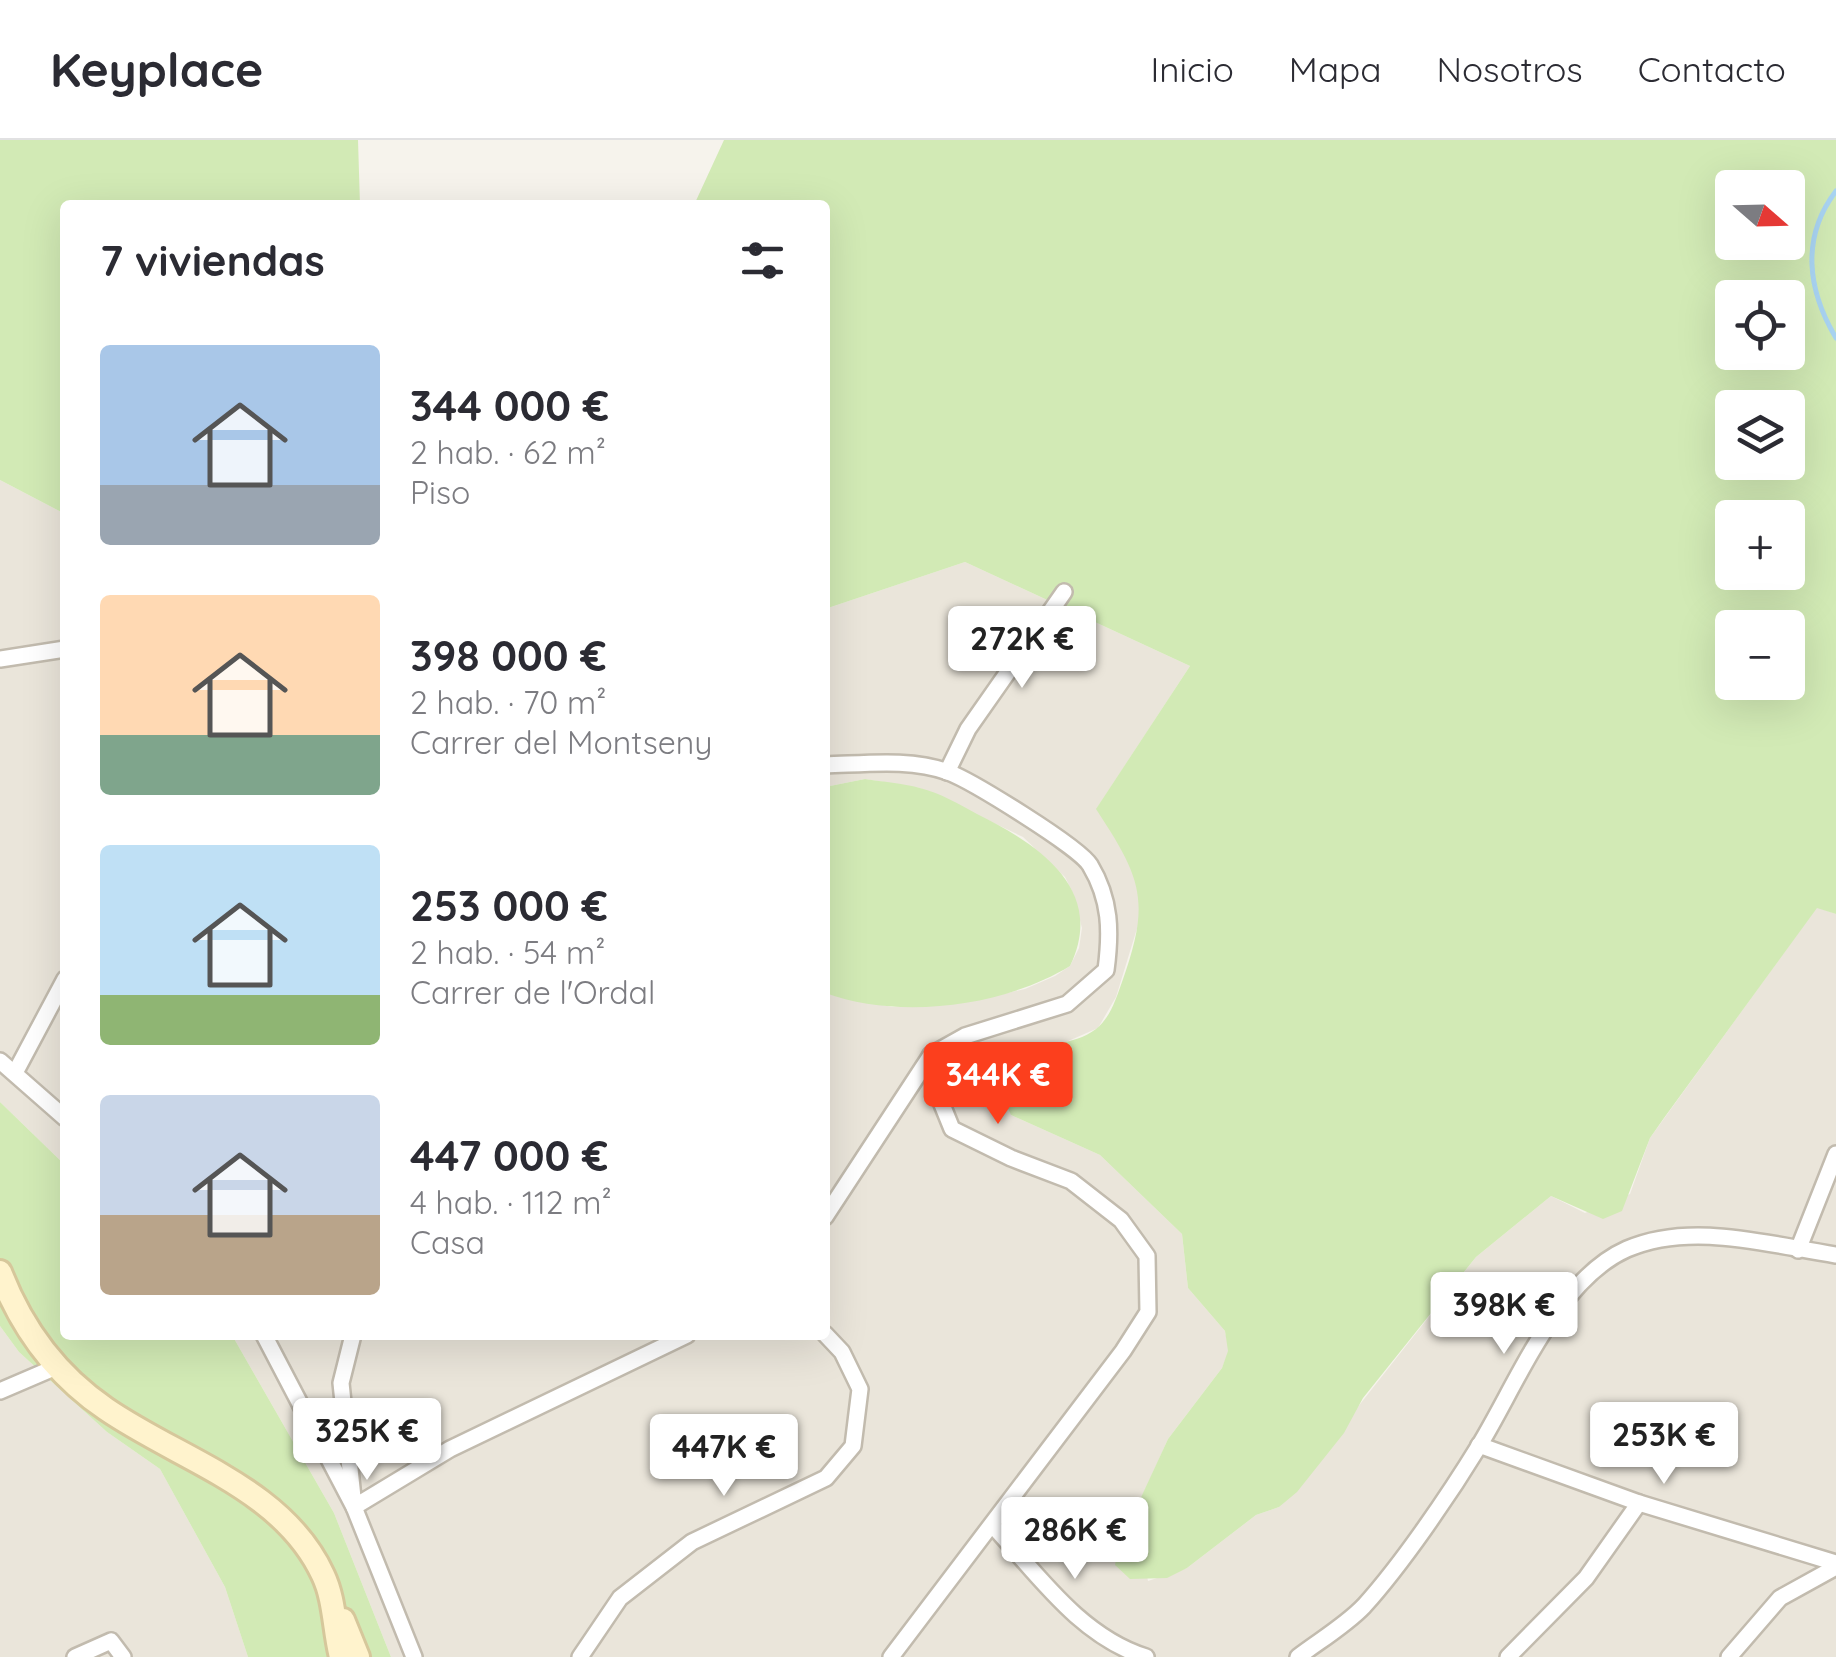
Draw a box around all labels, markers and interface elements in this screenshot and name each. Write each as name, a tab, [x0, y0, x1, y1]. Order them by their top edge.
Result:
text: Keyplace	[50, 39, 263, 99]
text: Inicio	[1151, 47, 1234, 91]
text: Mapa	[1289, 47, 1381, 91]
text: Nosotros	[1436, 47, 1583, 91]
text: Contacto	[1638, 47, 1786, 91]
north arrow	[1715, 170, 1805, 260]
map controls	[1715, 170, 1805, 700]
icon: filters	[735, 233, 790, 288]
text: 7 viviendas	[100, 234, 325, 287]
button: locate	[1715, 280, 1805, 370]
text: 344 000 €	[410, 379, 609, 432]
icon: home	[180, 385, 300, 505]
button: layers	[1715, 390, 1805, 480]
text: 2 hab. · 62 m²	[410, 432, 606, 472]
text: Piso	[410, 472, 470, 512]
button: +	[1715, 500, 1805, 590]
pin: 272K €	[941, 606, 1103, 691]
button: −	[1715, 610, 1805, 700]
text: 272K €	[970, 618, 1074, 658]
text: 398 000 €	[410, 629, 607, 682]
icon: home	[180, 635, 300, 755]
text: 2 hab. · 70 m²	[410, 682, 606, 722]
text: Carrer del Montseny	[410, 722, 712, 762]
text: 253 000 €	[410, 879, 608, 932]
icon: home	[180, 885, 300, 1005]
text: 2 hab. · 54 m²	[410, 932, 605, 972]
text: Carrer de l'Ordal	[410, 972, 655, 1012]
pin: 344K €	[917, 1042, 1079, 1127]
text: 344K €	[946, 1054, 1050, 1094]
text: 447 000 €	[410, 1129, 608, 1182]
icon: home	[180, 1135, 300, 1255]
text: 4 hab. · 112 m²	[410, 1182, 612, 1222]
text: Casa	[410, 1222, 485, 1262]
pin: 398K €	[1423, 1272, 1585, 1357]
text: 398K €	[1453, 1284, 1555, 1324]
pin: 325K €	[286, 1398, 448, 1483]
pin: 253K €	[1583, 1402, 1745, 1487]
text: 325K €	[315, 1410, 419, 1450]
pin: 447K €	[643, 1414, 805, 1499]
text: 253K €	[1612, 1414, 1716, 1454]
text: 447K €	[672, 1426, 776, 1466]
pin: 286K €	[994, 1497, 1156, 1582]
text: 286K €	[1023, 1509, 1127, 1549]

